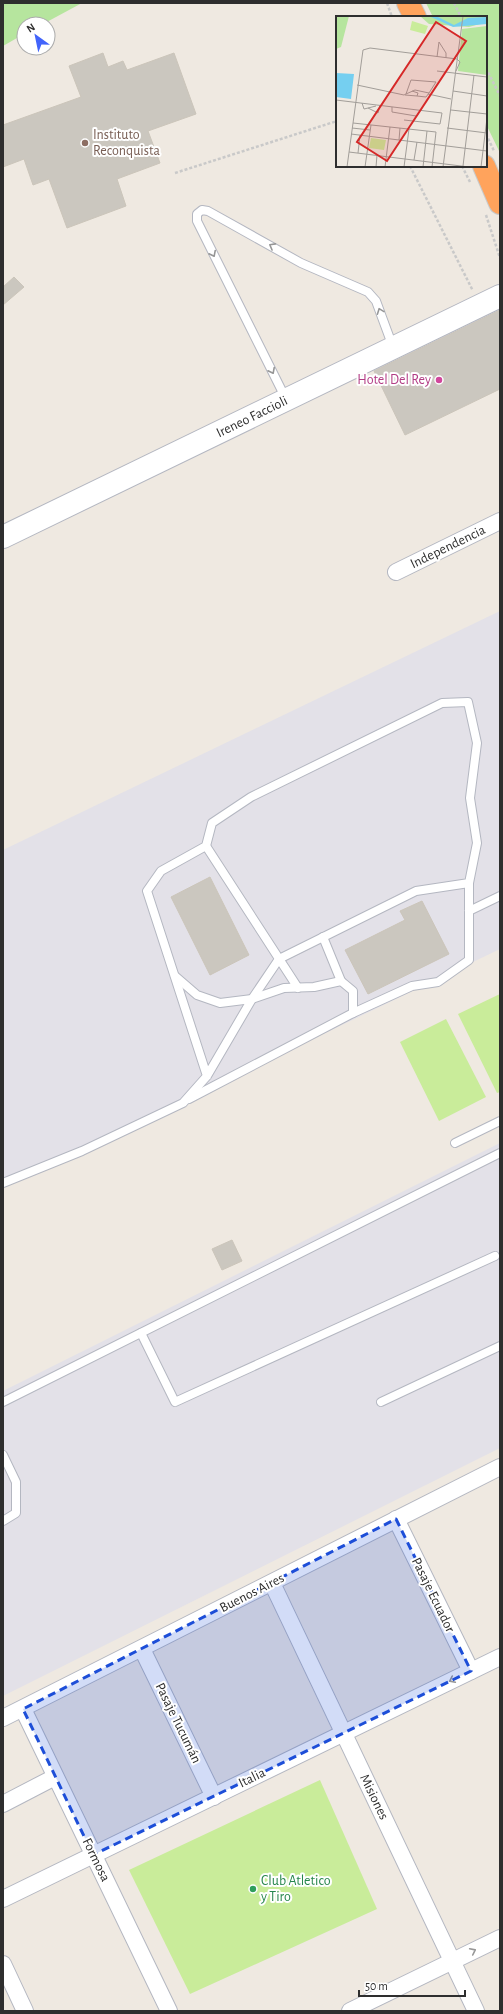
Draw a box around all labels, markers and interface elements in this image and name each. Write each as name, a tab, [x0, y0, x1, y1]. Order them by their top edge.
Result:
north arrow	[16, 16, 56, 56]
inset map	[336, 16, 487, 167]
text: N	[25, 21, 37, 35]
place label: Instituto Reconquista	[93, 128, 160, 158]
marker: Instituto Reconquista	[80, 138, 90, 148]
one-way arrow	[269, 244, 276, 251]
one-way arrow	[209, 250, 216, 258]
one-way arrow	[376, 308, 384, 315]
one-way arrow	[267, 366, 275, 374]
place label: Hotel Del Rey	[357, 373, 431, 387]
marker: Hotel Del Rey	[434, 375, 444, 385]
street label: Ireneo Faccioli	[214, 394, 290, 440]
street label: Independencia	[408, 523, 488, 571]
street label: Pasaje Ecuador	[409, 1555, 457, 1635]
street label: Buenos Aires	[217, 1571, 287, 1615]
one-way arrow	[449, 1675, 457, 1683]
street label: Pasaje Tucumán	[153, 1681, 203, 1765]
street label: Italia	[236, 1765, 268, 1790]
street label: Misiones	[357, 1772, 391, 1822]
street label: Formosa	[80, 1836, 113, 1884]
place label: Club Atletico y Tiro	[260, 1874, 331, 1904]
marker: Club Atletico y Tiro	[248, 1884, 258, 1894]
one-way arrow	[469, 1948, 477, 1956]
scale bar	[359, 1972, 465, 1998]
text: 50 m	[365, 1980, 388, 1992]

